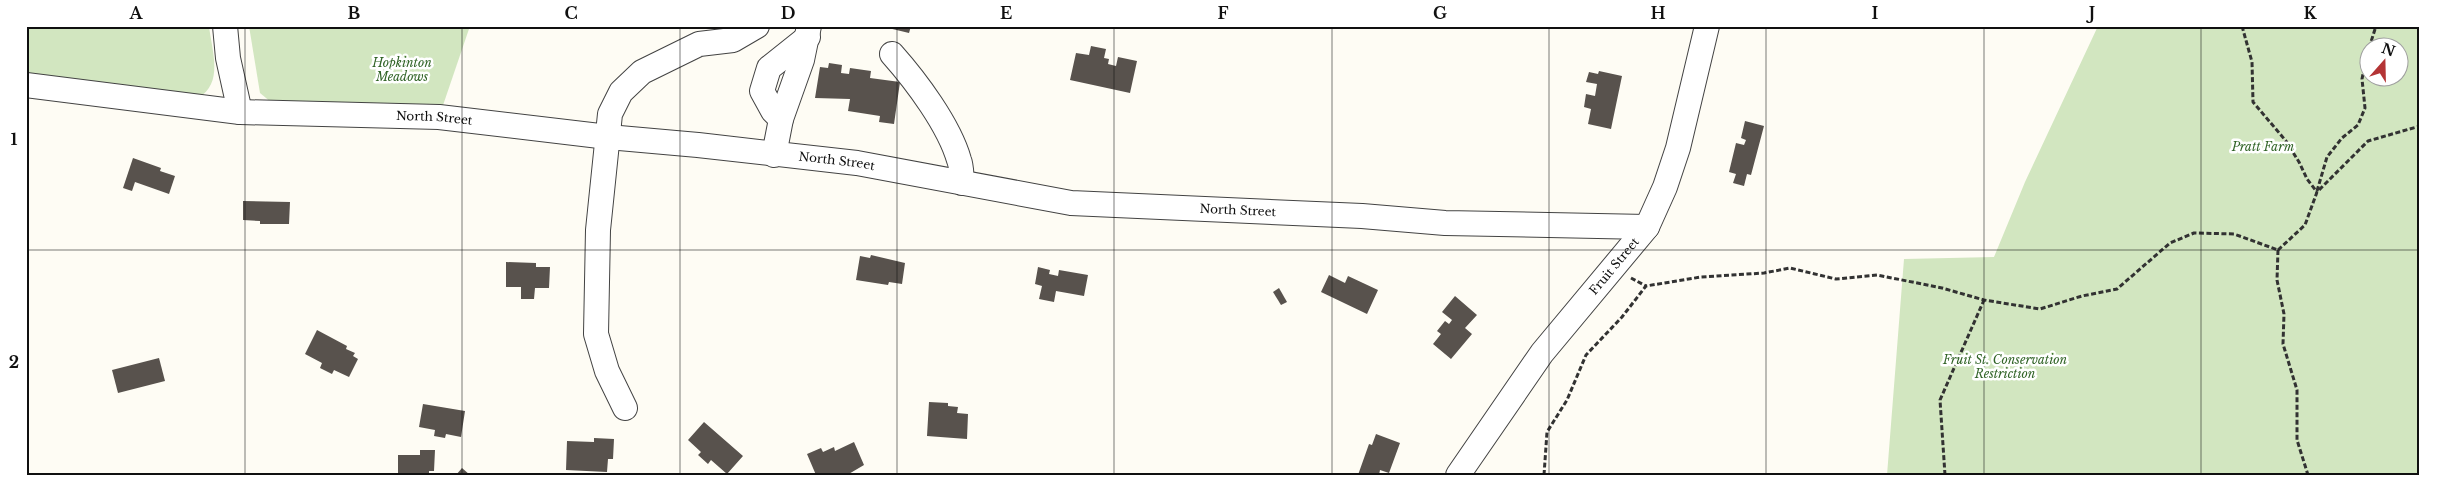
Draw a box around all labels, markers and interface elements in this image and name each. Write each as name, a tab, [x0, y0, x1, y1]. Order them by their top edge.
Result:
text: A	[129, 3, 144, 23]
text: B	[348, 3, 361, 23]
text: C	[564, 3, 578, 23]
text: D	[781, 3, 795, 23]
text: E	[1000, 3, 1012, 23]
text: F	[1217, 3, 1229, 23]
text: G	[1433, 3, 1447, 23]
text: H	[1650, 3, 1666, 23]
text: I	[1872, 3, 1879, 23]
text: J	[2086, 3, 2095, 23]
text: K	[2303, 3, 2317, 23]
north arrow	[2358, 38, 2408, 88]
text: N	[2379, 39, 2398, 60]
park label: Hopkinton Meadows	[371, 55, 432, 84]
street label: North Street	[396, 108, 474, 128]
text: 1	[11, 129, 18, 149]
park label: Pratt Farm	[2231, 139, 2295, 154]
street label: North Street	[798, 148, 877, 173]
street label: North Street	[1199, 201, 1277, 219]
street label: Fruit Street	[1586, 234, 1642, 298]
text: 2	[9, 352, 19, 372]
park label: Fruit St. Conservation Restriction	[1942, 352, 2068, 381]

